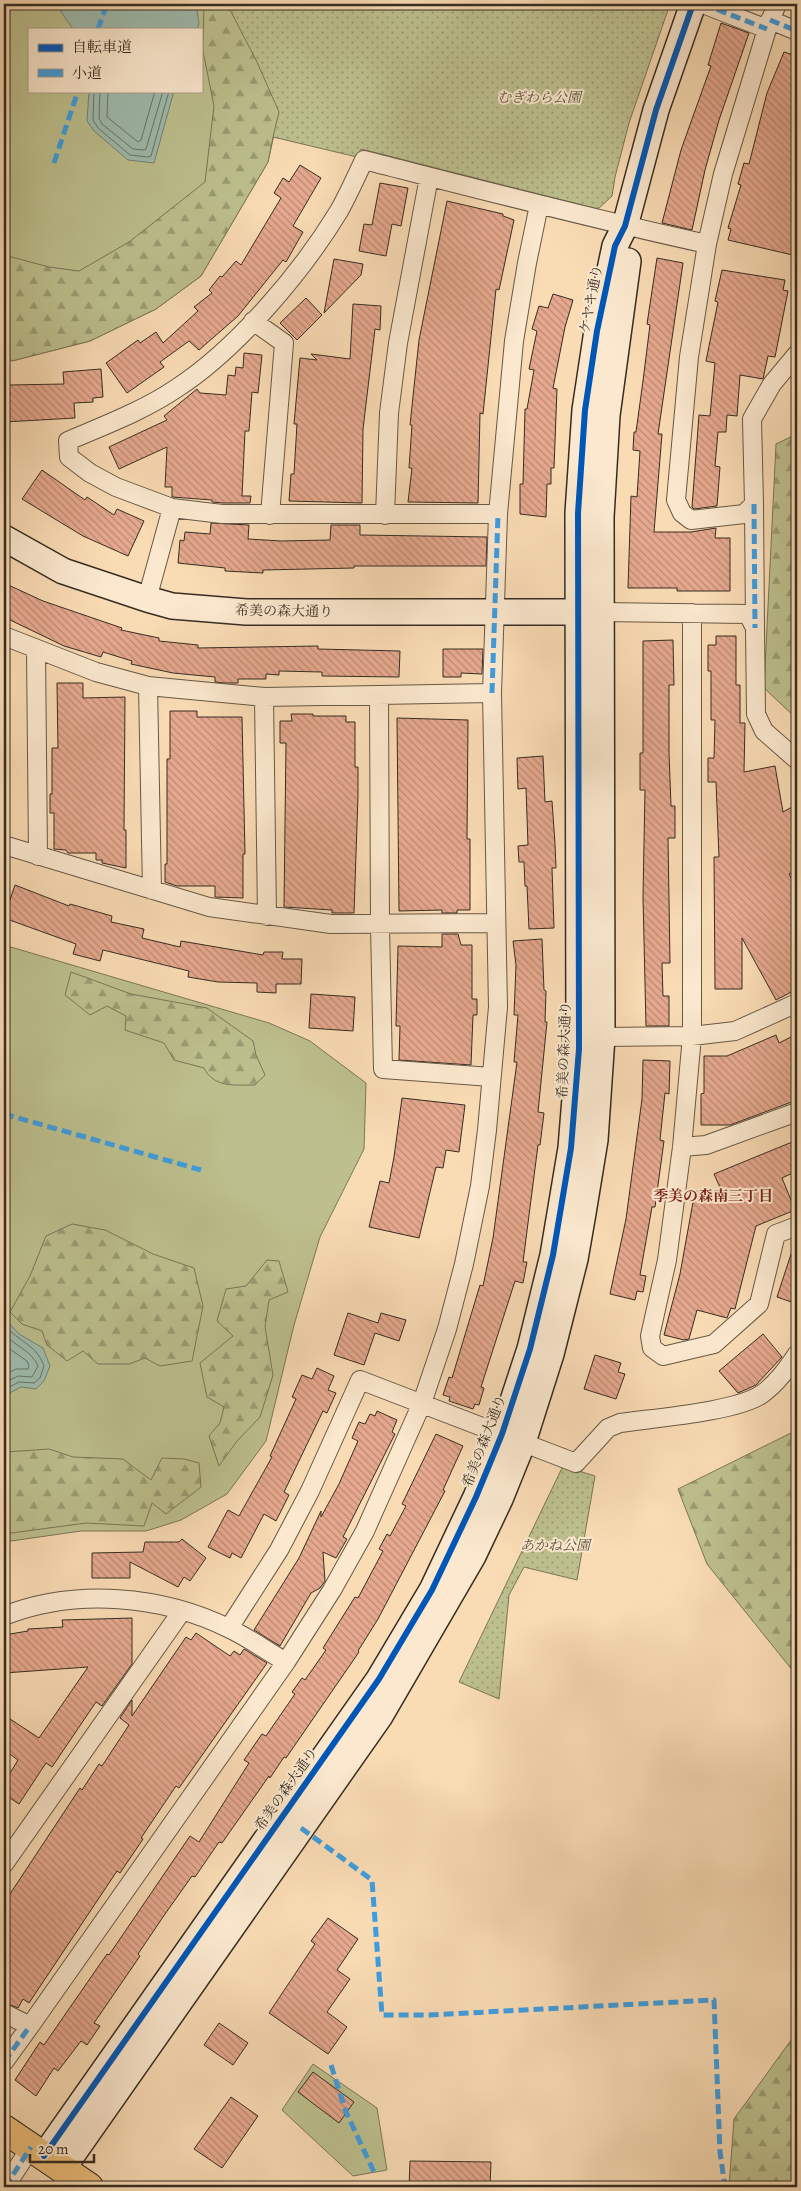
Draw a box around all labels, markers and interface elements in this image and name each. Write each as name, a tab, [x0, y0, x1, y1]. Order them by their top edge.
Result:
legend	[28, 28, 202, 92]
text: 自転車道	[72, 37, 132, 57]
text: 小道	[72, 63, 102, 83]
park label: むぎわら公園	[497, 88, 583, 107]
street label: ケヤキ通り	[575, 263, 607, 335]
street label: 希美の森大通り	[235, 601, 333, 621]
street label: 希美の森大通り	[553, 1001, 575, 1099]
district label: 季美の森南三丁目	[653, 1186, 773, 1206]
street label: 希美の森大通り	[458, 1392, 510, 1490]
park label: あかね公園	[520, 1536, 592, 1555]
street label: 希美の森大通り	[250, 1743, 322, 1835]
scale bar	[30, 2131, 94, 2163]
text: 20 m	[38, 2139, 69, 2159]

